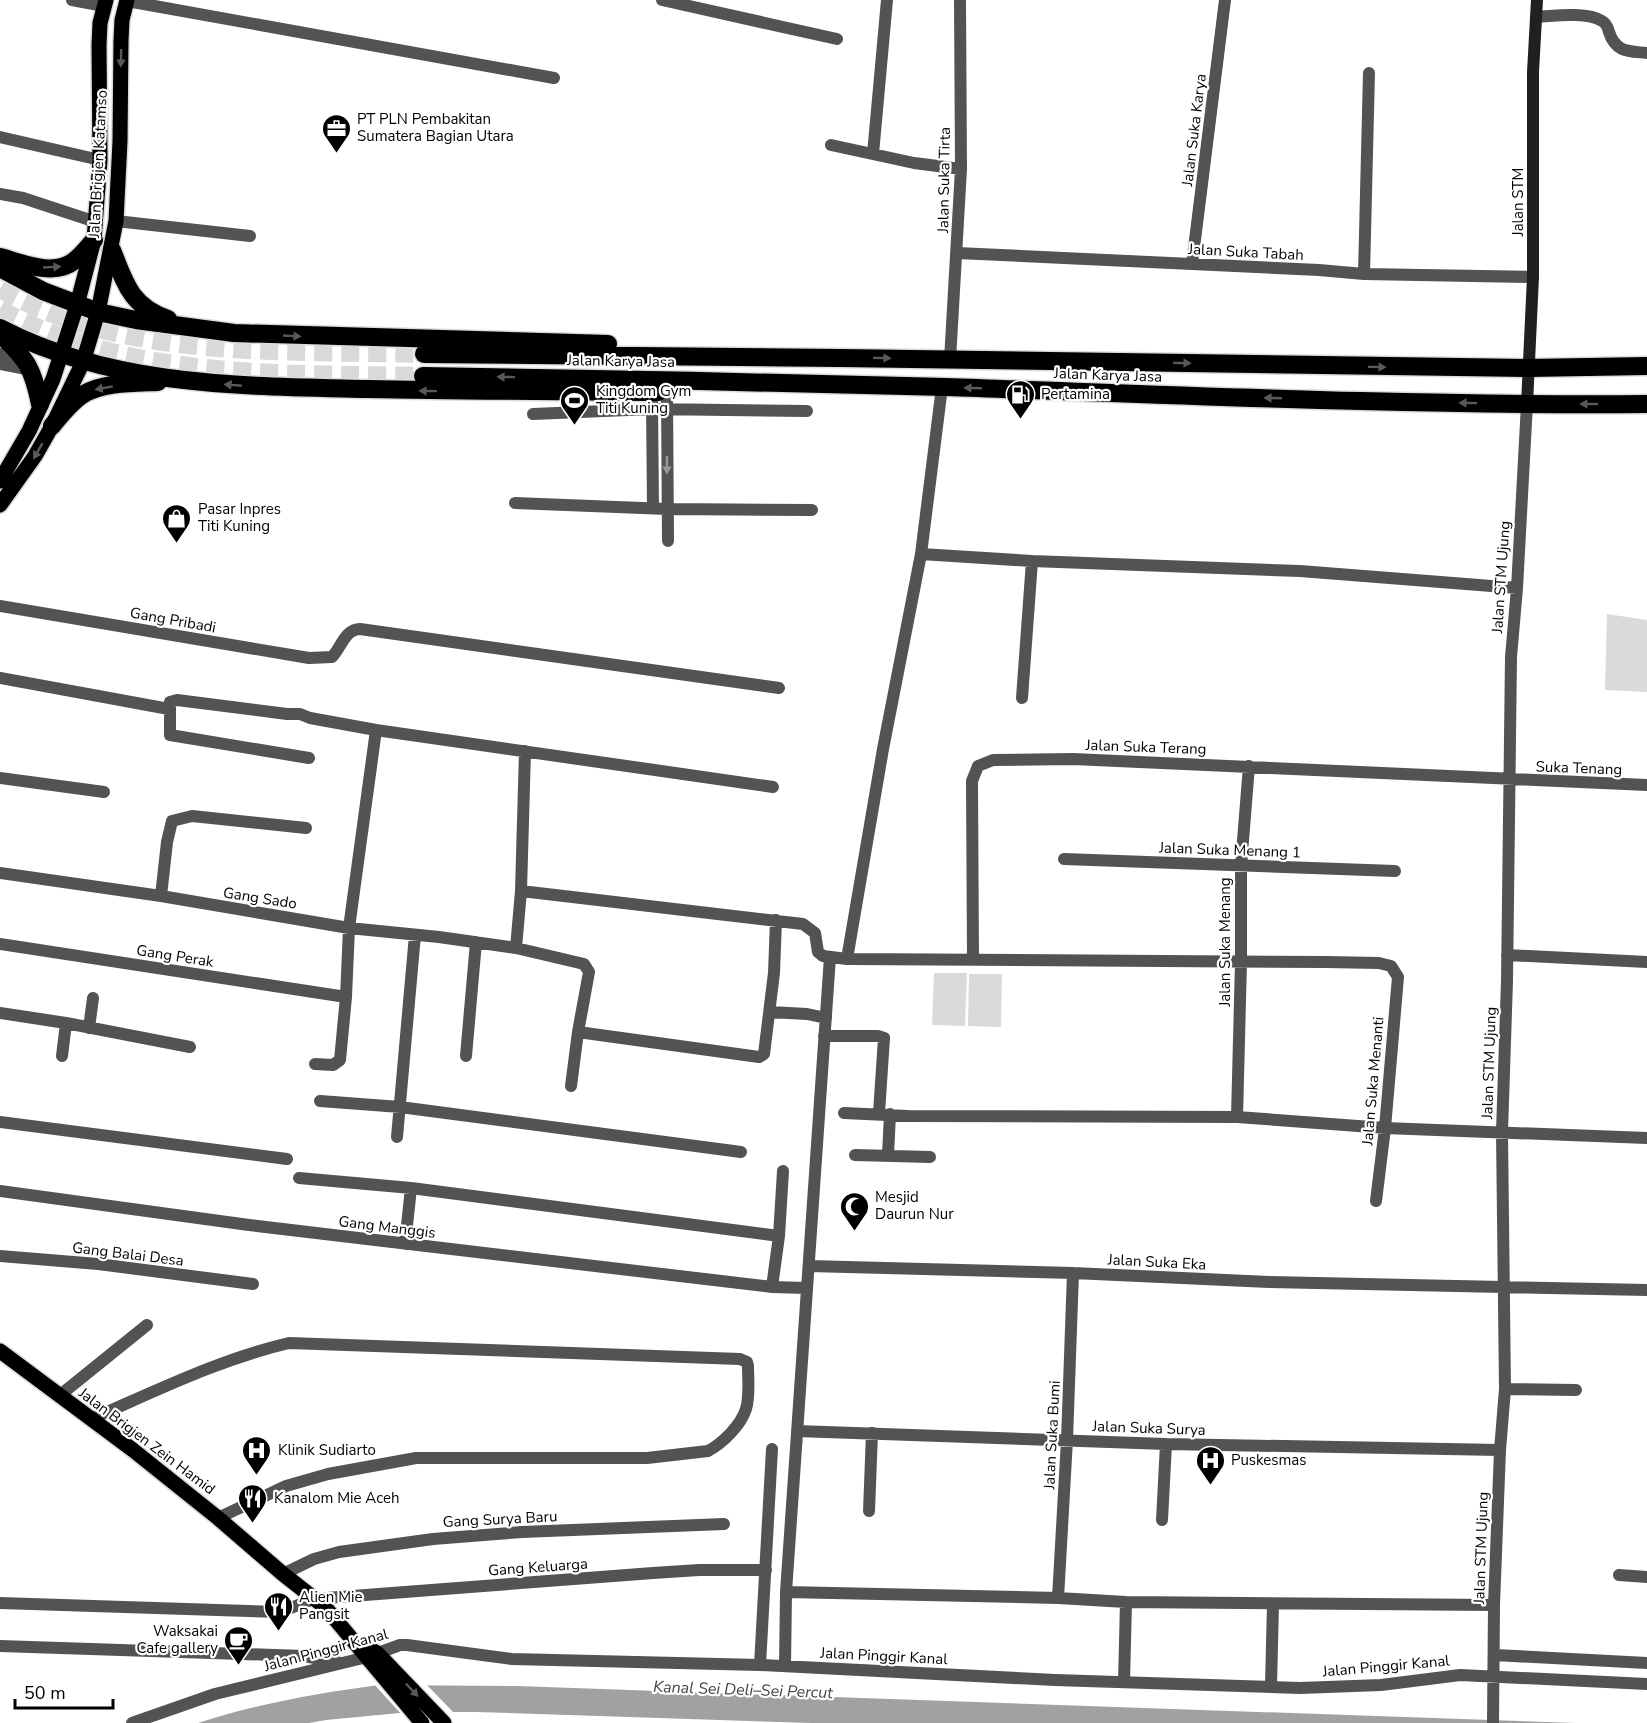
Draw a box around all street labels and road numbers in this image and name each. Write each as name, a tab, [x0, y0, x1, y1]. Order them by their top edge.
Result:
street label: Jalan Suka Karya	[1177, 73, 1211, 188]
street label: Jalan Brigjen Katamso	[84, 89, 112, 240]
street label: Jalan Suka Tirta	[933, 127, 955, 234]
street label: Jalan STM	[1508, 168, 1528, 237]
street label: Jalan Suka Tabah	[1187, 239, 1304, 265]
street label: Jalan Karya Jasa	[566, 350, 675, 372]
street label: Jalan Karya Jasa	[1053, 363, 1162, 387]
street label: Jalan STM Ujung	[1487, 520, 1515, 635]
street label: Gang Pribadi	[128, 603, 218, 637]
street label: Jalan Suka Terang	[1084, 735, 1207, 759]
street label: Suka Tenang	[1535, 756, 1623, 780]
street label: Jalan Suka Menang 1	[1158, 837, 1301, 862]
street label: Jalan Suka Menang	[1215, 877, 1235, 1008]
street label: Gang Sado	[222, 882, 298, 914]
street label: Gang Perak	[135, 940, 216, 972]
street label: Jalan STM Ujung	[1477, 1006, 1501, 1121]
street label: Jalan Suka Menanti	[1357, 1016, 1389, 1147]
street label: Gang Manggis	[337, 1211, 437, 1243]
street label: Gang Balai Desa	[71, 1237, 185, 1271]
street label: Jalan Suka Eka	[1106, 1249, 1207, 1275]
street label: Jalan Suka Bumi	[1039, 1380, 1065, 1491]
street label: Jalan Brigjen Zein Hamid	[74, 1382, 219, 1499]
street label: Jalan Suka Surya	[1091, 1416, 1206, 1440]
street label: Jalan STM Ujung	[1469, 1491, 1493, 1606]
street label: Gang Surya Baru	[442, 1506, 558, 1532]
street label: Gang Keluarga	[487, 1554, 589, 1580]
street label: Jalan Pinggir Kanal	[261, 1624, 391, 1676]
street label: Jalan Pinggir Kanal	[819, 1643, 949, 1669]
street label: Jalan Pinggir Kanal	[1321, 1650, 1451, 1682]

